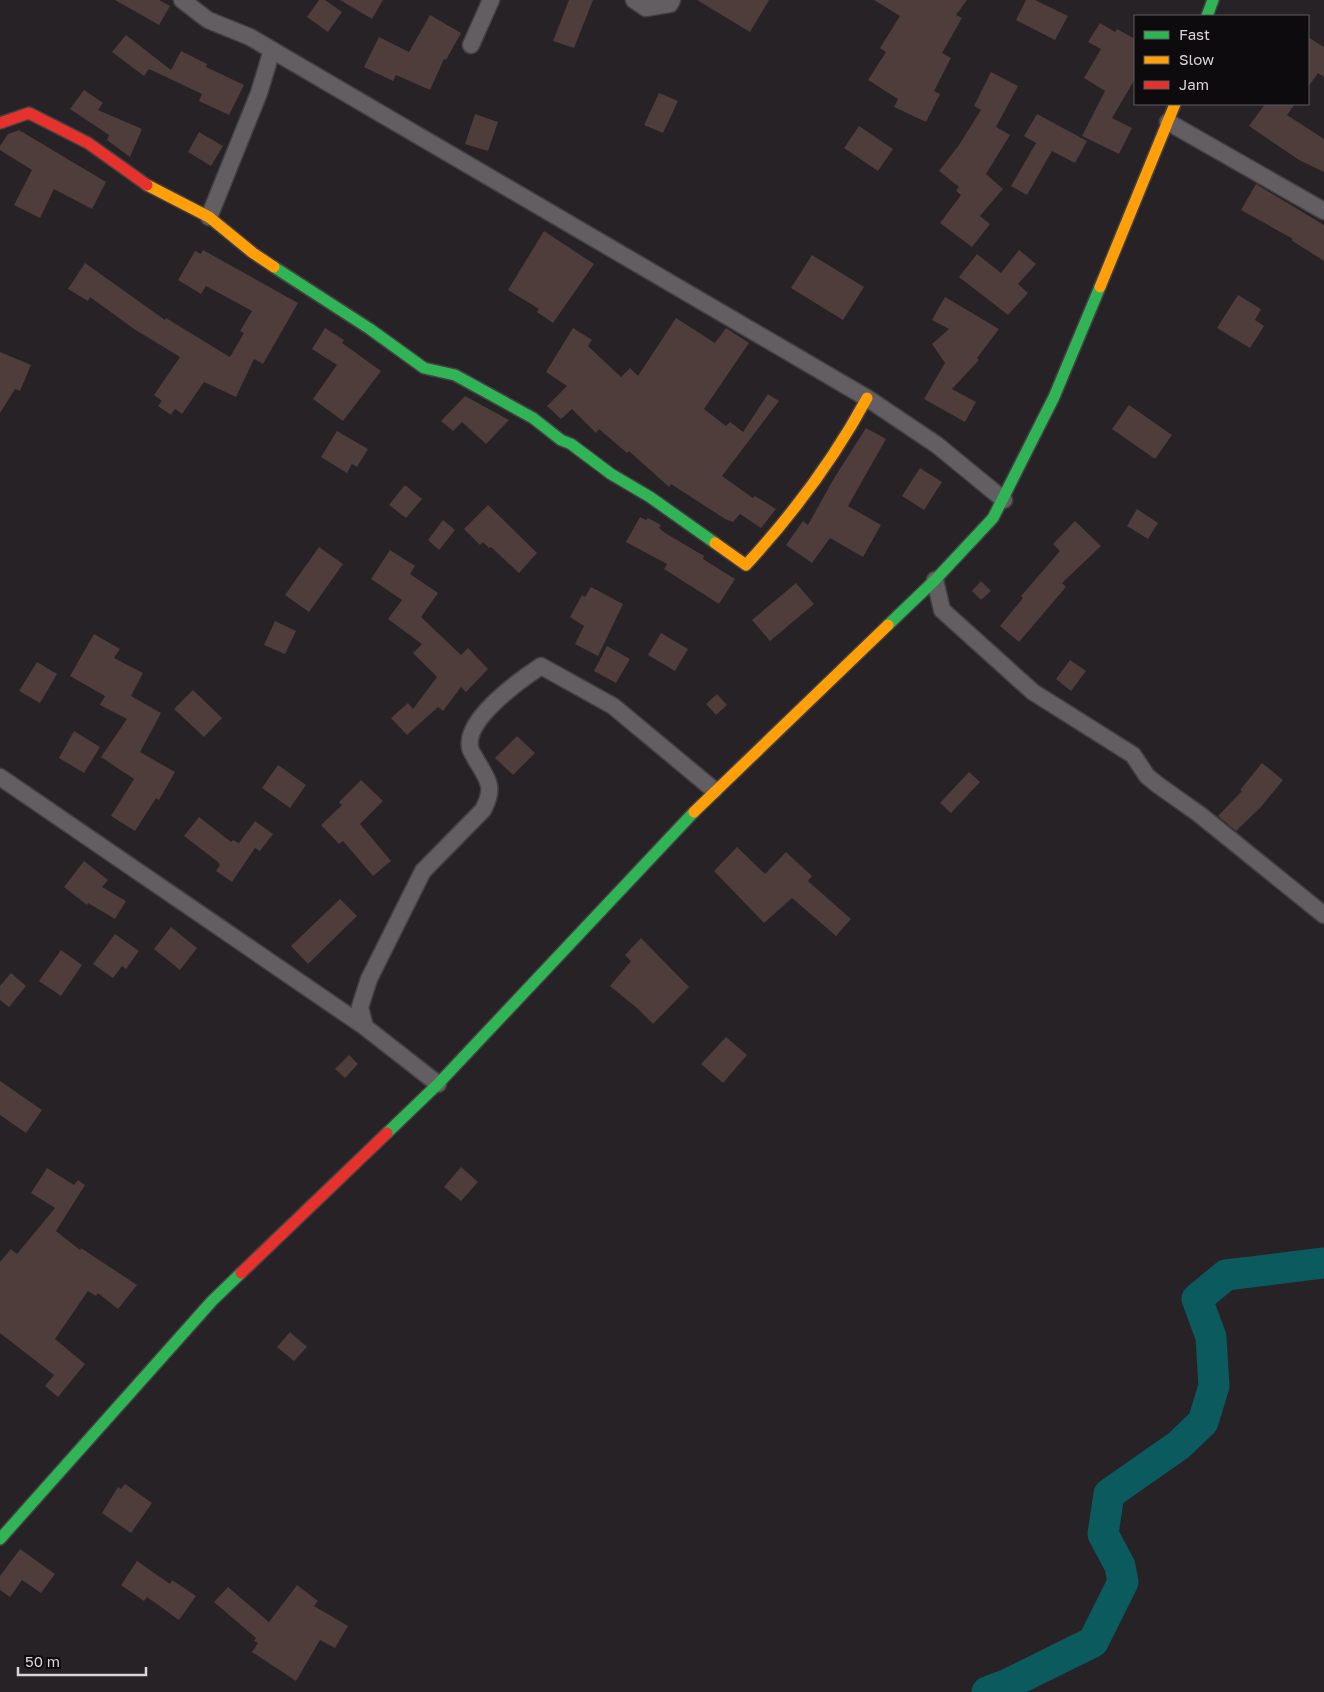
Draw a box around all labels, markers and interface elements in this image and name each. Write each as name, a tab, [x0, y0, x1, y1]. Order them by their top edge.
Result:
legend	[1134, 15, 1309, 105]
text: Fast	[1179, 25, 1210, 43]
text: Slow	[1179, 50, 1214, 68]
text: Jam	[1179, 75, 1209, 93]
scale bar	[18, 1644, 145, 1676]
text: 50 m	[25, 1652, 60, 1670]

